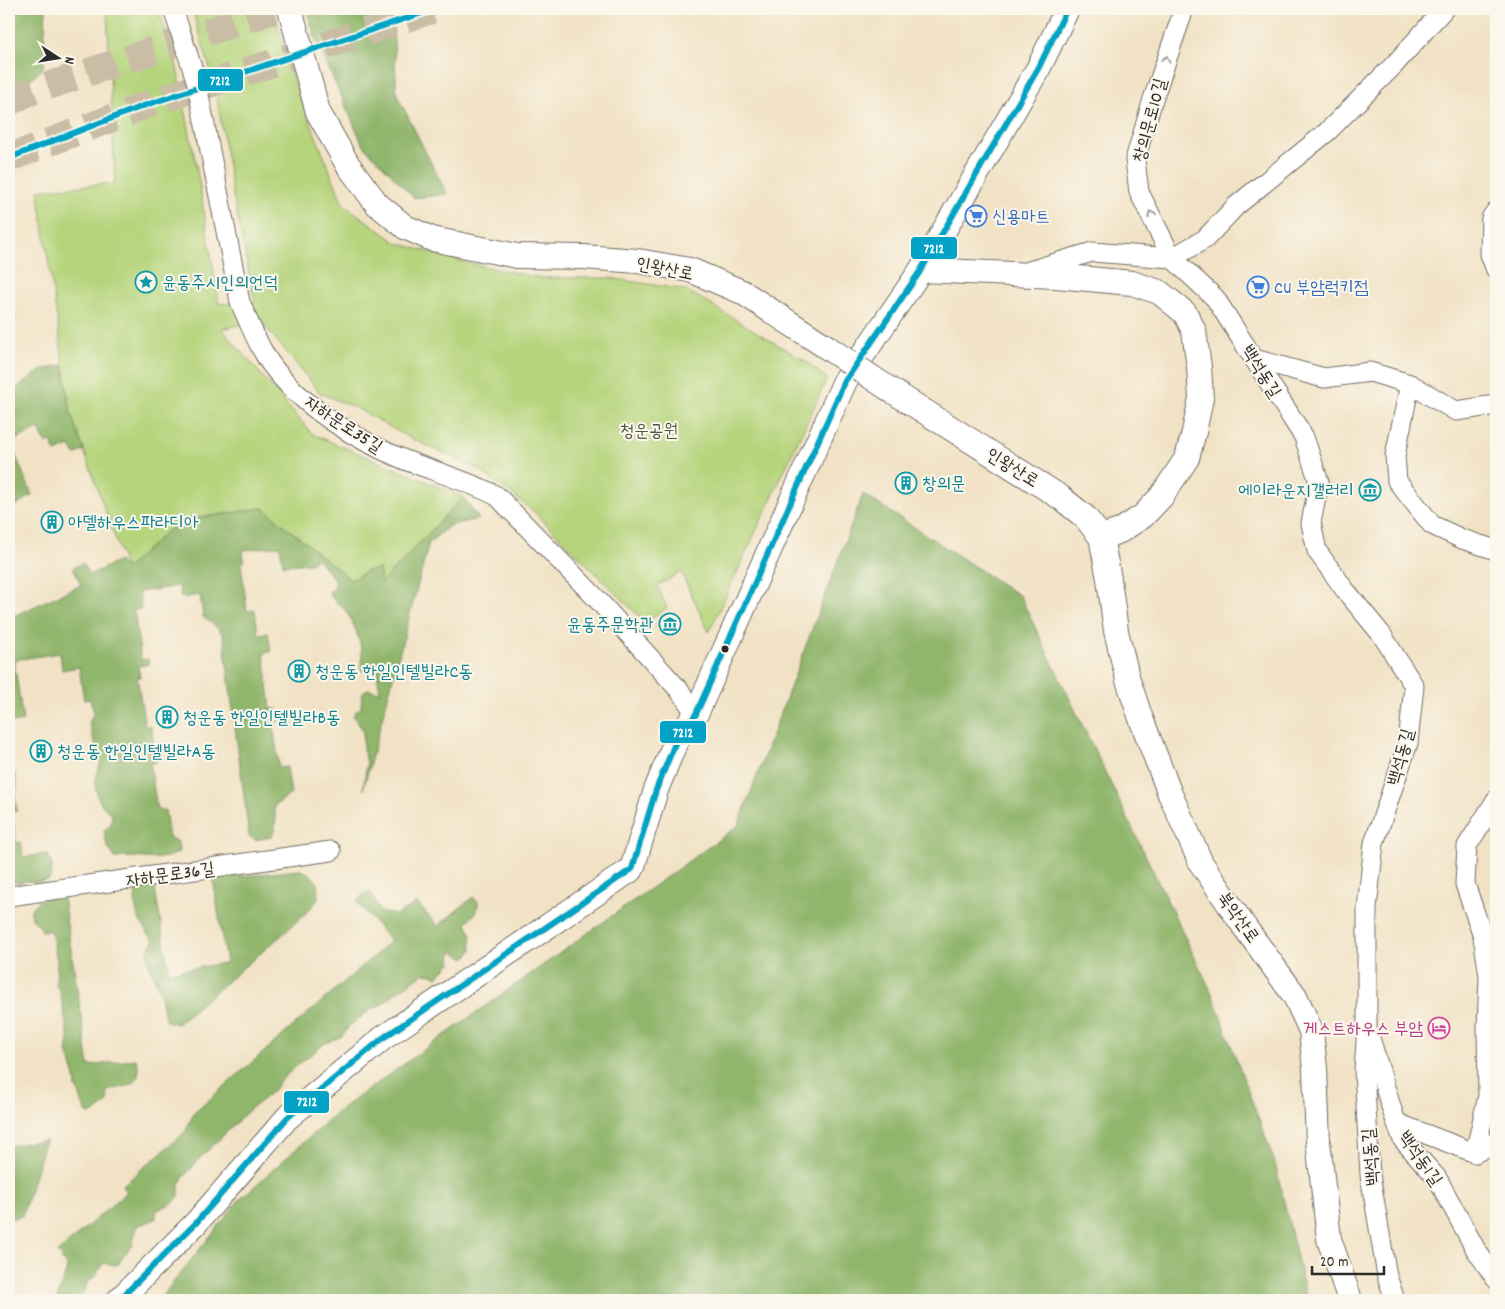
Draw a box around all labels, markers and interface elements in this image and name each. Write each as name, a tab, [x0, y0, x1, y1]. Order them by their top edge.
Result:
north arrow	[32, 32, 82, 82]
text: N	[58, 55, 79, 66]
one-way arrow	[1160, 56, 1170, 64]
line badge: 7212	[197, 68, 244, 92]
text: 7212	[210, 72, 230, 92]
street label: 창의문로10길	[1128, 75, 1175, 166]
supermarket icon: 신용마트	[964, 204, 988, 228]
place label: 신용마트	[992, 206, 1050, 231]
one-way arrow	[1146, 210, 1157, 219]
line badge: 7212	[910, 236, 958, 260]
text: 7212	[924, 240, 944, 260]
street label: 인왕산로	[634, 253, 695, 288]
place icon: 윤동주시인의언덕	[134, 270, 158, 294]
place label: 윤동주시인의언덕	[162, 272, 278, 297]
supermarket icon: CU 부암럭키점	[1246, 275, 1270, 299]
place label: CU 부암럭키점	[1274, 277, 1369, 302]
street label: 백석동길	[1234, 341, 1286, 404]
street label: 자하문로35길	[299, 391, 387, 461]
park label: 청운공원	[620, 420, 678, 445]
street label: 인왕산로	[980, 443, 1043, 495]
building icon: 창의문	[894, 471, 918, 495]
place label: 창의문	[922, 473, 965, 498]
museum icon: 에이라운지갤러리	[1358, 478, 1382, 502]
place label: 에이라운지갤러리	[1238, 480, 1354, 505]
building icon: 아델하우스파라디아	[40, 510, 64, 534]
place label: 아델하우스파라디아	[68, 512, 199, 537]
museum icon: 윤동주문학관	[658, 612, 682, 636]
place label: 윤동주문학관	[567, 614, 654, 639]
unlabelled marker	[720, 644, 730, 654]
building icon: 청운동 한일인텔빌라C동	[287, 659, 311, 683]
place label: 청운동 한일인텔빌라C동	[315, 661, 473, 686]
building icon: 청운동 한일인텔빌라B동	[155, 705, 179, 729]
place label: 청운동 한일인텔빌라B동	[183, 707, 341, 732]
line badge: 7212	[659, 720, 707, 744]
text: 7212	[673, 724, 693, 744]
street label: 백석동길	[1383, 726, 1422, 789]
building icon: 청운동 한일인텔빌라A동	[29, 739, 53, 763]
place label: 청운동 한일인텔빌라A동	[57, 741, 216, 766]
street label: 자하문로36길	[124, 858, 217, 895]
street label: 북악산로	[1210, 888, 1264, 949]
hotel icon: 게스트하우스 부암	[1427, 1016, 1451, 1040]
place label: 게스트하우스 부암	[1303, 1018, 1424, 1043]
line badge: 7212	[283, 1090, 330, 1114]
text: 7212	[297, 1093, 317, 1113]
street label: 백석동길	[1357, 1126, 1387, 1187]
street label: 백석동1길	[1391, 1127, 1447, 1192]
scale bar	[1312, 1244, 1385, 1276]
text: 20 m	[1320, 1252, 1348, 1274]

